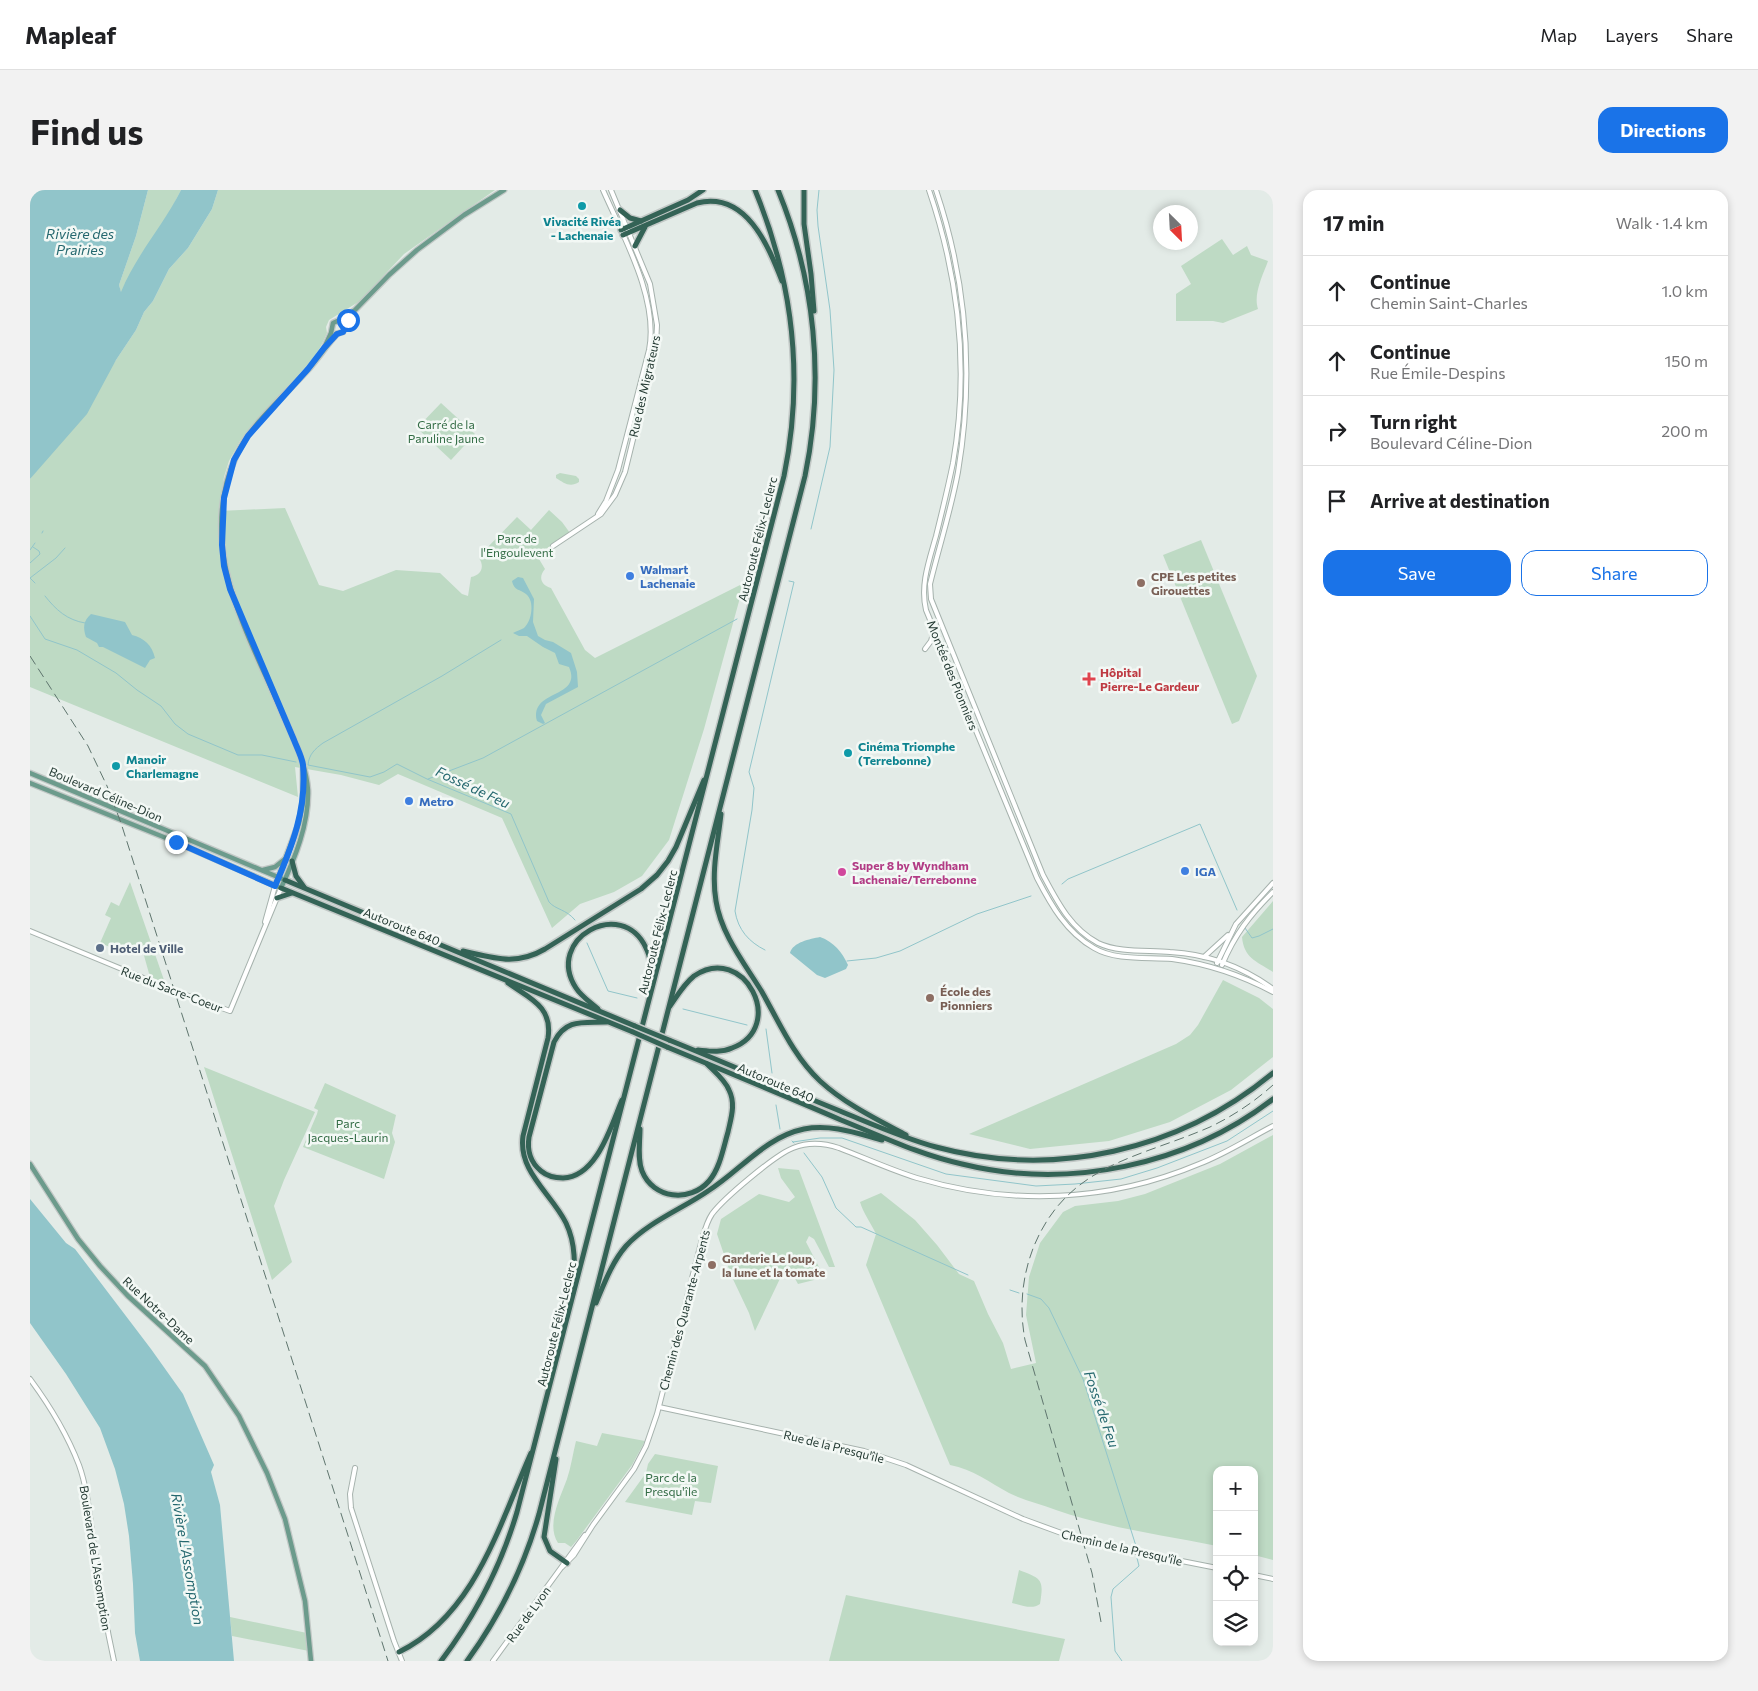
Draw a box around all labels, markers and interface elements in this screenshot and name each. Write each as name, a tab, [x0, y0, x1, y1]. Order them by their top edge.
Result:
text: Mapleaf	[25, 20, 116, 49]
text: Map	[1540, 24, 1577, 46]
text: Layers	[1605, 24, 1658, 46]
text: Share	[1686, 24, 1733, 46]
button: Directions	[1598, 107, 1728, 153]
text: Find us	[30, 109, 144, 152]
marker: Vivacité Rivéa - Lachenaie	[576, 200, 588, 212]
north arrow	[1153, 205, 1198, 250]
text: 17 min	[1323, 210, 1384, 235]
text: Walk · 1.4 km	[1616, 213, 1708, 232]
place label: Vivacité Rivéa - Lachenaie	[543, 214, 621, 242]
water label: Rivière des Prairies	[46, 225, 114, 258]
text: Continue	[1370, 270, 1450, 293]
icon: ahead	[1323, 277, 1351, 305]
text: 1.0 km	[1662, 281, 1708, 300]
text: Chemin Saint-Charles	[1370, 293, 1528, 312]
route start	[337, 309, 360, 332]
street label: Rue des Migrateurs	[625, 334, 663, 438]
text: Continue	[1370, 340, 1450, 363]
icon: ahead	[1323, 347, 1351, 375]
text: 150 m	[1665, 351, 1708, 370]
text: Rue Émile-Despins	[1370, 363, 1505, 382]
text: Turn right	[1370, 410, 1457, 433]
park label: Carré de la Paruline Jaune	[408, 417, 484, 446]
icon: right	[1323, 417, 1351, 445]
text: 200 m	[1661, 421, 1708, 440]
text: Boulevard Céline-Dion	[1370, 433, 1533, 452]
street label: Autoroute Félix-Leclerc	[735, 475, 779, 603]
icon: arrive	[1323, 487, 1351, 515]
text: Arrive at destination	[1370, 489, 1550, 512]
park label: Parc de l'Engoulevent	[480, 531, 554, 559]
button: Save	[1323, 550, 1511, 596]
button: Share	[1521, 550, 1708, 596]
place label: Walmart Lachenaie	[640, 562, 695, 590]
place label: CPE Les petites Girouettes	[1151, 569, 1237, 597]
marker: Walmart Lachenaie	[624, 570, 636, 582]
marker: CPE Les petites Girouettes	[1135, 577, 1147, 589]
street label: Montée des Pionniers	[925, 618, 981, 732]
place label: Hôpital Pierre-Le Gardeur	[1100, 665, 1199, 693]
marker: Hôpital Pierre-Le Gardeur	[1082, 672, 1096, 686]
place label: Cinéma Triomphe (Terrebonne)	[858, 739, 955, 767]
marker: Cinéma Triomphe (Terrebonne)	[842, 747, 854, 759]
place label: Manoir Charlemagne	[126, 752, 199, 780]
marker: Manoir Charlemagne	[110, 760, 122, 772]
water label: Fossé de Feu	[433, 762, 513, 812]
street label: Boulevard Céline-Dion	[47, 764, 165, 824]
place label: Metro	[419, 794, 454, 808]
marker: Metro	[403, 795, 415, 807]
route end	[165, 831, 188, 854]
place label: Super 8 by Wyndham Lachenaie/Terrebonne	[852, 858, 976, 886]
place label: IGA	[1195, 864, 1217, 878]
marker: IGA	[1179, 865, 1191, 877]
marker: Super 8 by Wyndham Lachenaie/Terrebonne	[836, 866, 848, 878]
street label: Autoroute Félix-Leclerc	[635, 868, 679, 996]
street label: Autoroute 640	[362, 904, 442, 948]
place label: Hotel de Ville	[110, 941, 183, 955]
marker: Hotel de Ville	[94, 942, 106, 954]
street label: Rue du Sacre-Coeur	[119, 963, 225, 1015]
place label: École des Pionniers	[940, 984, 993, 1012]
marker: École des Pionniers	[924, 992, 936, 1004]
street label: Autoroute 640	[736, 1060, 816, 1104]
park label: Parc Jacques-Laurin	[308, 1116, 388, 1145]
street label: Chemin des Quarante-Arpents	[656, 1228, 712, 1392]
place label: Garderie Le loup, la lune et la tomate	[722, 1251, 825, 1279]
marker: Garderie Le loup, la lune et la tomate	[706, 1259, 718, 1271]
street label: Autoroute Félix-Leclerc	[534, 1260, 578, 1388]
street label: Rue Notre-Dame	[120, 1273, 198, 1347]
water label: Fossé de Feu	[1081, 1368, 1123, 1450]
street label: Rue de la Presqu'île	[782, 1427, 886, 1465]
map controls	[1213, 1466, 1258, 1646]
button: +	[1213, 1466, 1258, 1511]
park label: Parc de la Presqu'île	[645, 1470, 697, 1498]
street label: Boulevard de L'Assomption	[78, 1484, 114, 1632]
water label: Rivière L'Assomption	[168, 1492, 208, 1626]
button: −	[1213, 1511, 1258, 1556]
street label: Chemin de la Presqu'île	[1060, 1526, 1184, 1568]
button: locate	[1213, 1556, 1258, 1601]
street label: Rue de Lyon	[503, 1583, 553, 1645]
button: layers	[1213, 1601, 1258, 1646]

